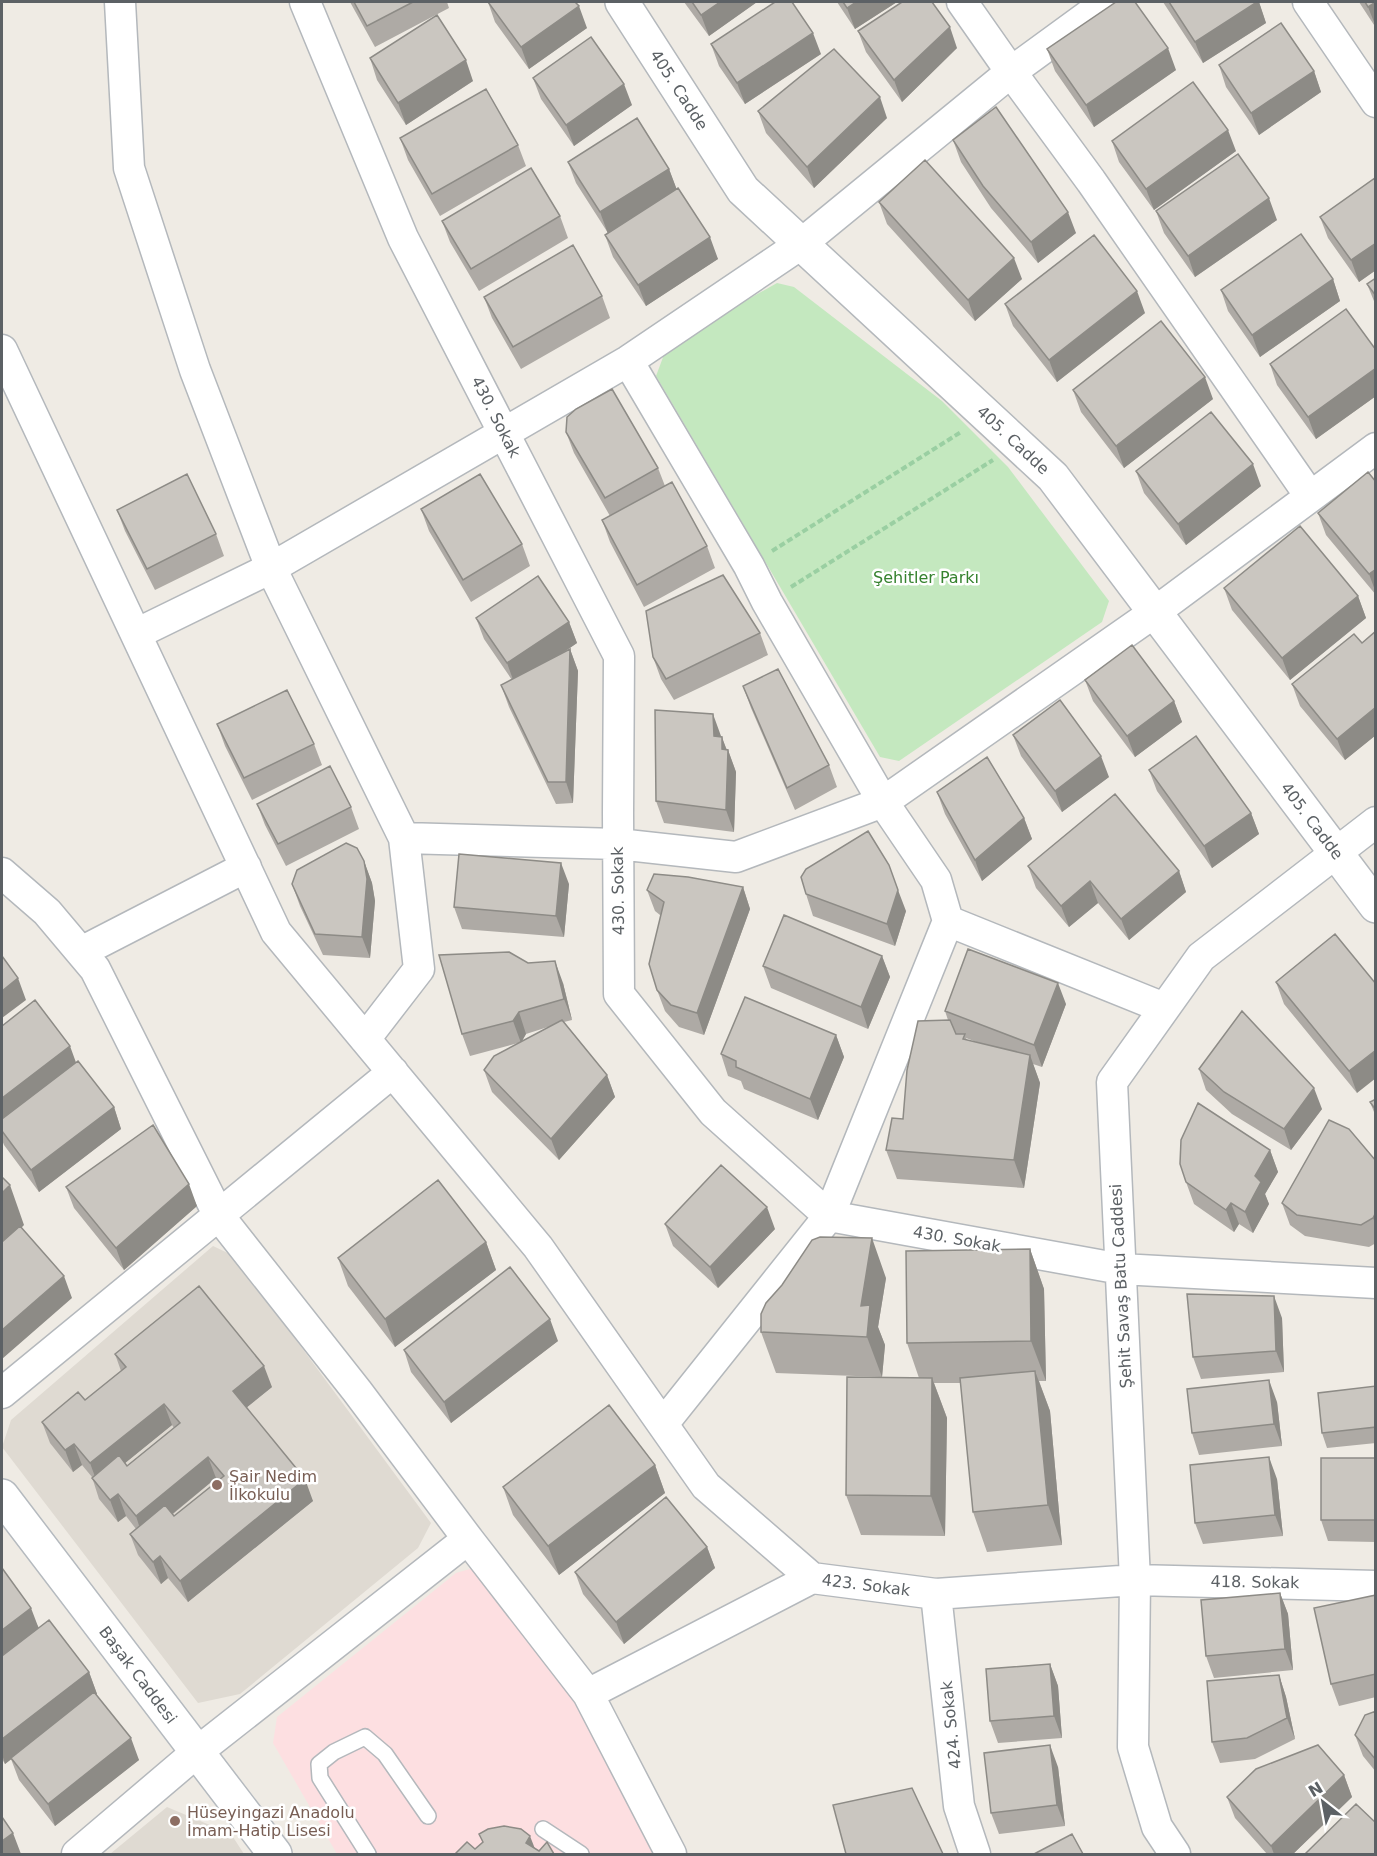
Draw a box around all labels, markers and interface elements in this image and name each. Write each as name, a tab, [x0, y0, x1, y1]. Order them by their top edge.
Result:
street label: 405. Cadde	[646, 46, 712, 134]
street label: 430. Sokak	[467, 373, 525, 461]
street label: 405. Cadde	[973, 402, 1053, 478]
park label: Şehitler Parkı	[873, 568, 979, 587]
street label: 405. Cadde	[1277, 779, 1347, 863]
street label: 430. Sokak	[608, 846, 628, 936]
street label: Şehit Savaş Batu Caddesi	[1106, 1183, 1136, 1389]
street label: 430. Sokak	[912, 1222, 1003, 1256]
place label: Şair Nedim İlkokulu	[229, 1467, 317, 1504]
marker: Şair Nedim İlkokulu	[210, 1478, 224, 1492]
street label: 423. Sokak	[821, 1570, 912, 1600]
street label: 418. Sokak	[1210, 1572, 1300, 1592]
street label: Başak Caddesi	[95, 1622, 181, 1728]
street label: 424. Sokak	[937, 1679, 965, 1770]
north arrow	[1293, 1772, 1353, 1832]
text: N	[1305, 1778, 1326, 1801]
place label: Hüseyingazi Anadolu İmam-Hatip Lisesi	[187, 1803, 355, 1840]
marker: Hüseyingazi Anadolu İmam-Hatip Lisesi	[168, 1814, 182, 1828]

